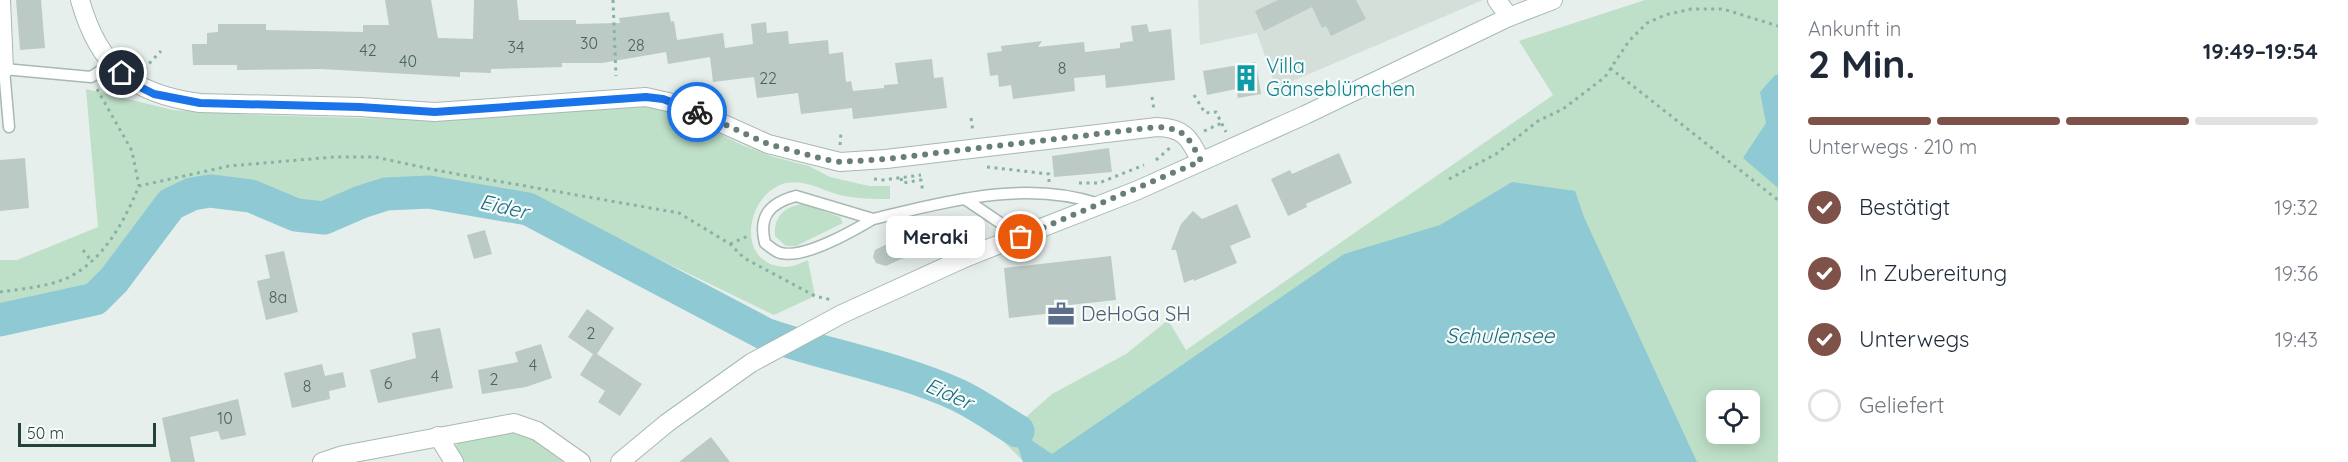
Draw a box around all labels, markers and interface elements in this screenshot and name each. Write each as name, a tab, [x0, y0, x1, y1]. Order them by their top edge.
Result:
text: Ankunft in	[1808, 16, 1901, 41]
house number: 30	[580, 33, 598, 53]
house number: 28	[627, 35, 645, 55]
house number: 34	[508, 37, 524, 57]
text: 19:49–19:54	[2203, 37, 2318, 65]
text: 2 Min.	[1808, 39, 1915, 88]
house number: 42	[359, 40, 377, 60]
pin	[96, 47, 147, 98]
house number: 40	[399, 51, 417, 71]
place label: Villa Gänseblümchen	[1266, 53, 1415, 101]
icon: home	[105, 56, 138, 89]
house number: 8	[1058, 58, 1066, 78]
building icon: Villa Gänseblümchen	[1231, 63, 1261, 93]
house number: 22	[759, 68, 777, 88]
courier	[667, 82, 727, 142]
icon: bike	[681, 96, 714, 129]
text: Unterwegs · 210 m	[1808, 134, 1977, 159]
water label: Eider	[477, 188, 534, 225]
icon: check	[1808, 191, 1841, 224]
text: Bestätigt	[1859, 193, 1950, 221]
text: 19:32	[2274, 195, 2318, 220]
pin	[995, 211, 1046, 262]
callout: Meraki	[886, 216, 985, 258]
icon: bag	[1004, 220, 1037, 253]
text: Meraki	[903, 224, 968, 249]
icon: check	[1808, 257, 1841, 290]
text: In Zubereitung	[1859, 259, 2007, 287]
text: 19:36	[2274, 261, 2318, 286]
house number: 8a	[269, 287, 287, 307]
office icon: DeHoGa SH	[1046, 299, 1076, 329]
place label: DeHoGa SH	[1081, 301, 1191, 326]
water label: Schulensee	[1446, 322, 1556, 348]
house number: 2	[587, 323, 596, 343]
icon: check	[1808, 323, 1841, 356]
text: Unterwegs	[1859, 325, 1969, 353]
text: 19:43	[2275, 327, 2318, 352]
house number: 4	[529, 355, 537, 375]
house number: 4	[431, 366, 439, 386]
house number: 2	[490, 369, 499, 389]
water label: Eider	[922, 371, 980, 416]
house number: 6	[384, 373, 393, 393]
house number: 8	[303, 376, 311, 396]
map controls	[1706, 390, 1760, 444]
button: locate	[1706, 390, 1760, 444]
text: Geliefert	[1859, 391, 1944, 419]
house number: 10	[217, 408, 233, 428]
scale bar	[18, 420, 156, 448]
text: 50 m	[27, 423, 64, 443]

